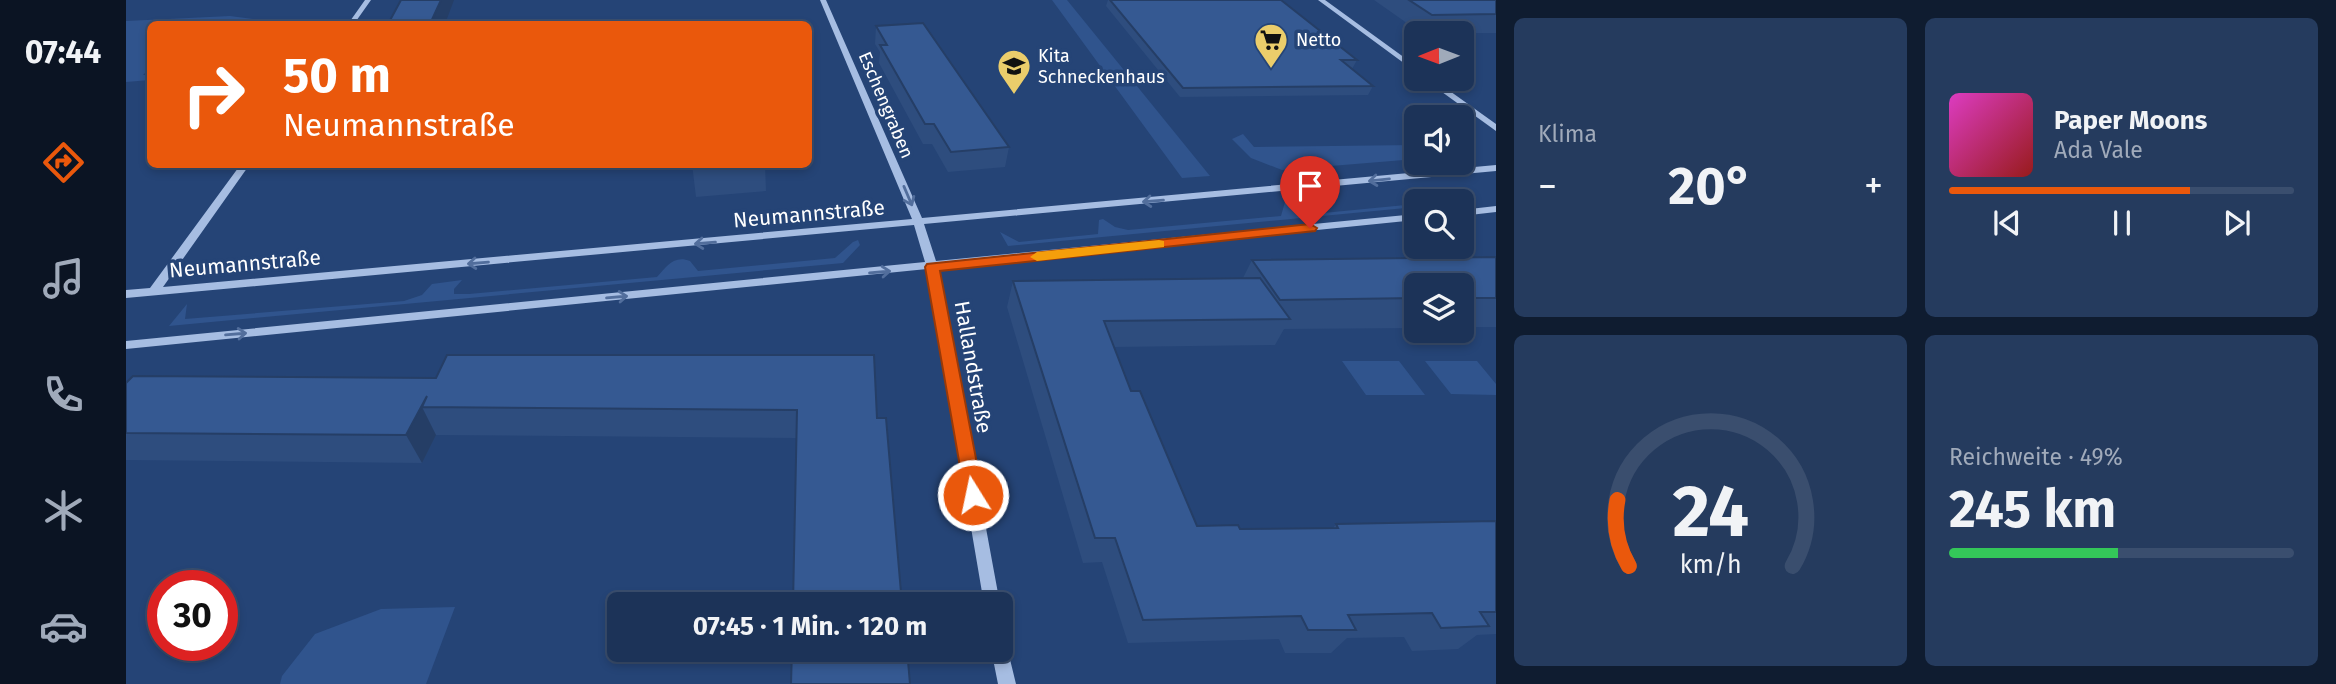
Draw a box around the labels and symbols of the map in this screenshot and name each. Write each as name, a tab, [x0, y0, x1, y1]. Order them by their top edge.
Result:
supermarket icon: Netto	[1252, 21, 1290, 70]
north arrow	[1404, 21, 1474, 91]
place label: Netto	[1296, 29, 1341, 51]
place label: Kita Schneckenhaus	[1038, 45, 1165, 88]
school or university icon: Kita Schneckenhaus	[995, 47, 1033, 96]
street label: Eschengraben	[854, 48, 918, 162]
pin	[1280, 156, 1340, 228]
one-way arrow	[1368, 173, 1391, 186]
one-way arrow	[902, 185, 915, 207]
street label: Neumannstraße	[732, 194, 886, 234]
one-way arrow	[1142, 195, 1165, 208]
one-way arrow	[694, 237, 716, 250]
street label: Neumannstraße	[168, 244, 322, 284]
one-way arrow	[467, 257, 490, 270]
one-way arrow	[868, 265, 891, 278]
one-way arrow	[605, 291, 628, 304]
street label: Hallandstraße	[949, 299, 997, 435]
one-way arrow	[224, 327, 247, 340]
position arrow	[936, 458, 1010, 532]
speed limit sign: 30	[147, 570, 238, 661]

